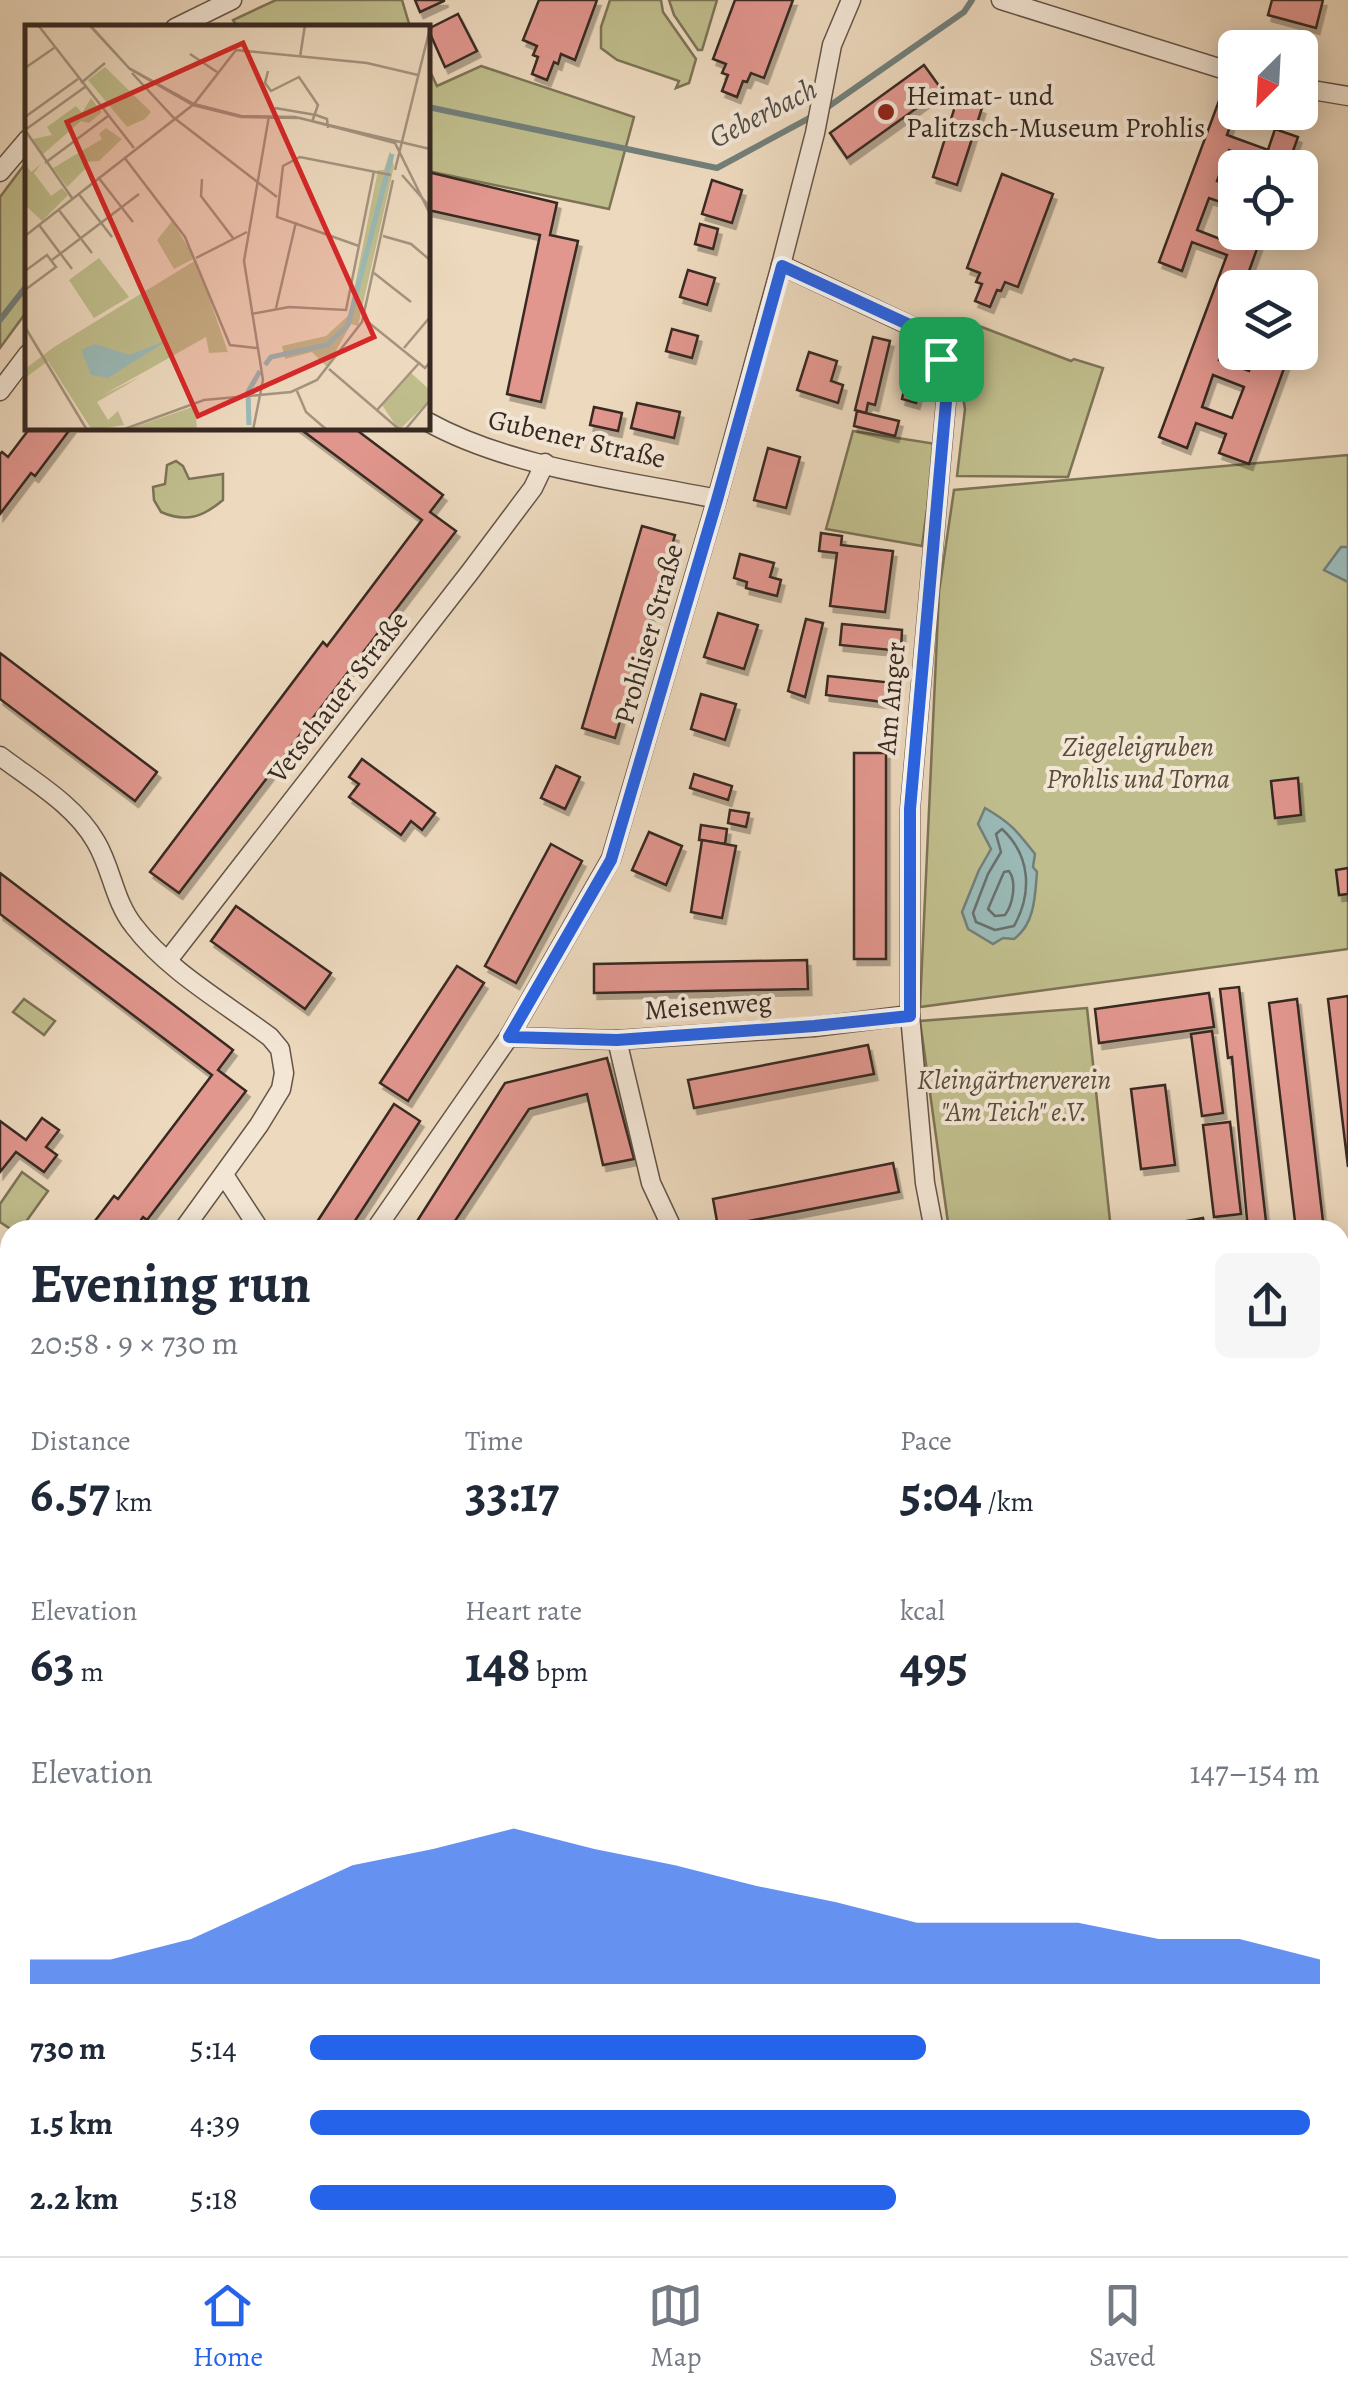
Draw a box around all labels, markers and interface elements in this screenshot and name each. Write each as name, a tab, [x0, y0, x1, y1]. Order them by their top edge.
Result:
inset map	[25, 25, 430, 430]
north arrow	[1218, 30, 1318, 130]
map controls	[1218, 30, 1318, 370]
water label: Geberbach	[702, 69, 824, 157]
place label: Heimat- und Palitzsch-Museum Prohlis	[906, 77, 1205, 147]
marker: Heimat- und Palitzsch-Museum Prohlis	[875, 101, 897, 123]
button: locate	[1218, 150, 1318, 250]
button: layers	[1218, 270, 1318, 370]
pin	[899, 317, 984, 402]
icon: arrive	[914, 332, 969, 387]
street label: Gubener Straße	[485, 400, 669, 478]
street label: Prohliser Straße	[605, 539, 693, 729]
street label: Vetschauer Straße	[258, 603, 417, 792]
street label: Am Anger	[867, 640, 915, 757]
park label: Ziegeleigruben Prohlis und Torna	[1046, 728, 1230, 798]
street label: Meisenweg	[643, 983, 773, 1029]
park label: Kleingärtnerverein "Am Teich" e.V.	[917, 1061, 1111, 1131]
text: Evening run	[30, 1246, 311, 1321]
button: share	[1215, 1253, 1320, 1358]
text: 20:58 · 9 × 730 m	[30, 1321, 238, 1365]
text: Distance	[30, 1422, 130, 1460]
text: Time	[465, 1422, 523, 1460]
text: Pace	[900, 1422, 952, 1460]
text: 6.57	[30, 1460, 110, 1528]
text: 33:17	[465, 1460, 559, 1528]
text: 5:04	[900, 1460, 982, 1528]
text: km	[110, 1483, 153, 1521]
text: /km	[982, 1483, 1034, 1521]
text: Elevation	[30, 1592, 137, 1630]
text: Heart rate	[465, 1592, 582, 1630]
text: kcal	[900, 1592, 945, 1630]
text: 63	[30, 1630, 75, 1698]
text: 148	[465, 1630, 530, 1698]
text: 495	[900, 1630, 968, 1698]
text: m	[75, 1653, 104, 1691]
text: bpm	[530, 1653, 588, 1691]
text: Elevation	[30, 1750, 153, 1794]
text: 147–154 m	[1190, 1750, 1320, 1794]
text: 730 m	[30, 2026, 106, 2070]
text: 5:14	[190, 2026, 237, 2070]
text: 1.5 km	[30, 2101, 113, 2145]
text: 4:39	[190, 2101, 240, 2145]
text: 2.2 km	[30, 2176, 119, 2220]
text: 5:18	[190, 2176, 238, 2220]
tab: Home	[193, 2278, 263, 2376]
tab: Map	[648, 2278, 703, 2376]
tab: Saved	[1089, 2278, 1155, 2376]

